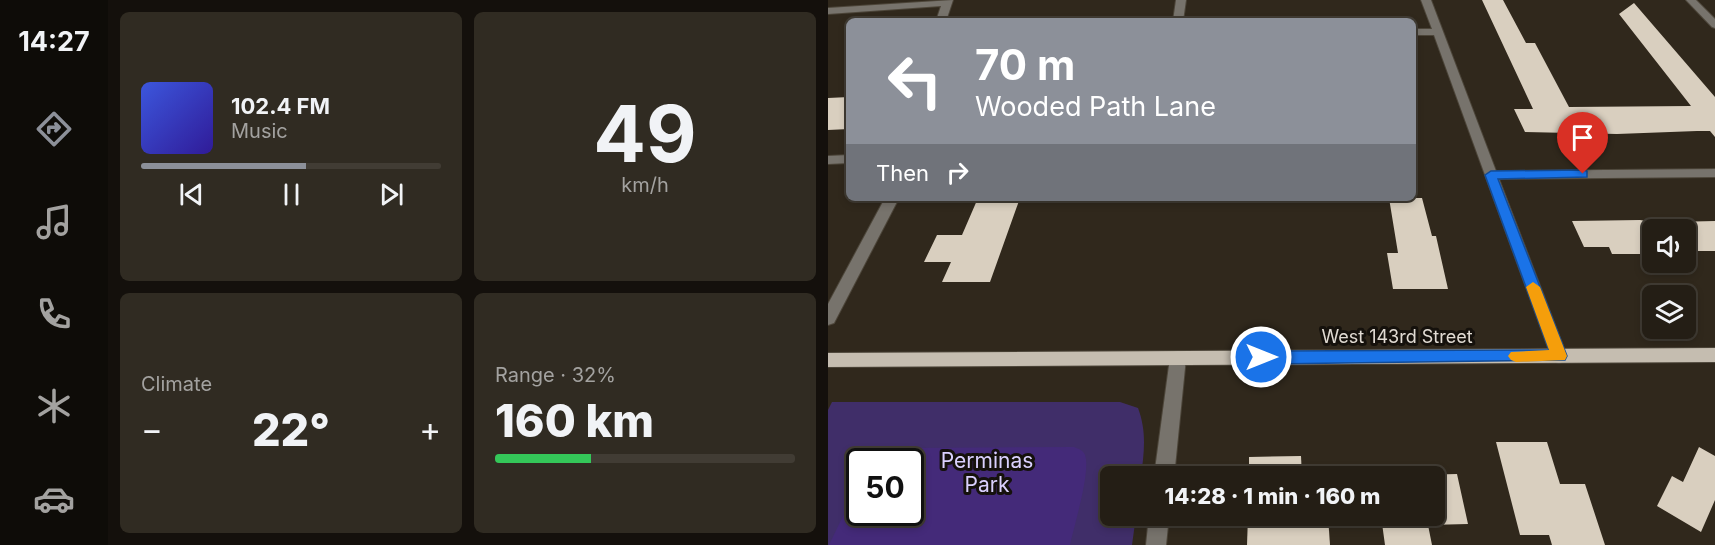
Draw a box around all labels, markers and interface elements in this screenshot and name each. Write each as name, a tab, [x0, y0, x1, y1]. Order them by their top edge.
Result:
text: 14:27	[18, 25, 90, 58]
text: 70 m	[975, 39, 1075, 90]
icon: left	[876, 42, 954, 120]
text: 49	[593, 86, 697, 181]
text: Wooded Path Lane	[975, 90, 1216, 123]
text: 102.4 FM	[231, 93, 330, 119]
icon: directions	[33, 108, 75, 150]
pin	[1557, 112, 1608, 174]
text: Music	[231, 119, 288, 143]
icon: arrive	[1566, 121, 1599, 154]
icon: right	[941, 156, 974, 189]
text: Then	[876, 160, 929, 186]
text: km/h	[621, 173, 669, 197]
icon: previous	[175, 178, 208, 211]
icon: pause	[275, 178, 308, 211]
icon: next	[375, 178, 408, 211]
icon: music	[33, 201, 75, 243]
map controls	[1642, 219, 1696, 339]
button: sound	[1642, 219, 1696, 273]
button: layers	[1642, 285, 1696, 339]
icon: phone	[33, 293, 75, 335]
position arrow	[1229, 325, 1293, 389]
street label: West 143rd Street	[1321, 326, 1473, 347]
text: Range · 32%	[495, 363, 616, 387]
text: Climate	[141, 372, 212, 396]
icon: climate	[33, 385, 75, 427]
text: 160 km	[495, 393, 654, 448]
text: 22°	[252, 402, 330, 457]
text: −	[141, 409, 163, 449]
text: +	[419, 409, 441, 449]
speed limit sign: 50	[846, 448, 924, 526]
park label: Perminas Park	[941, 448, 1033, 497]
icon: car	[33, 478, 75, 520]
text: 14:28 · 1 min · 160 m	[1165, 483, 1380, 509]

